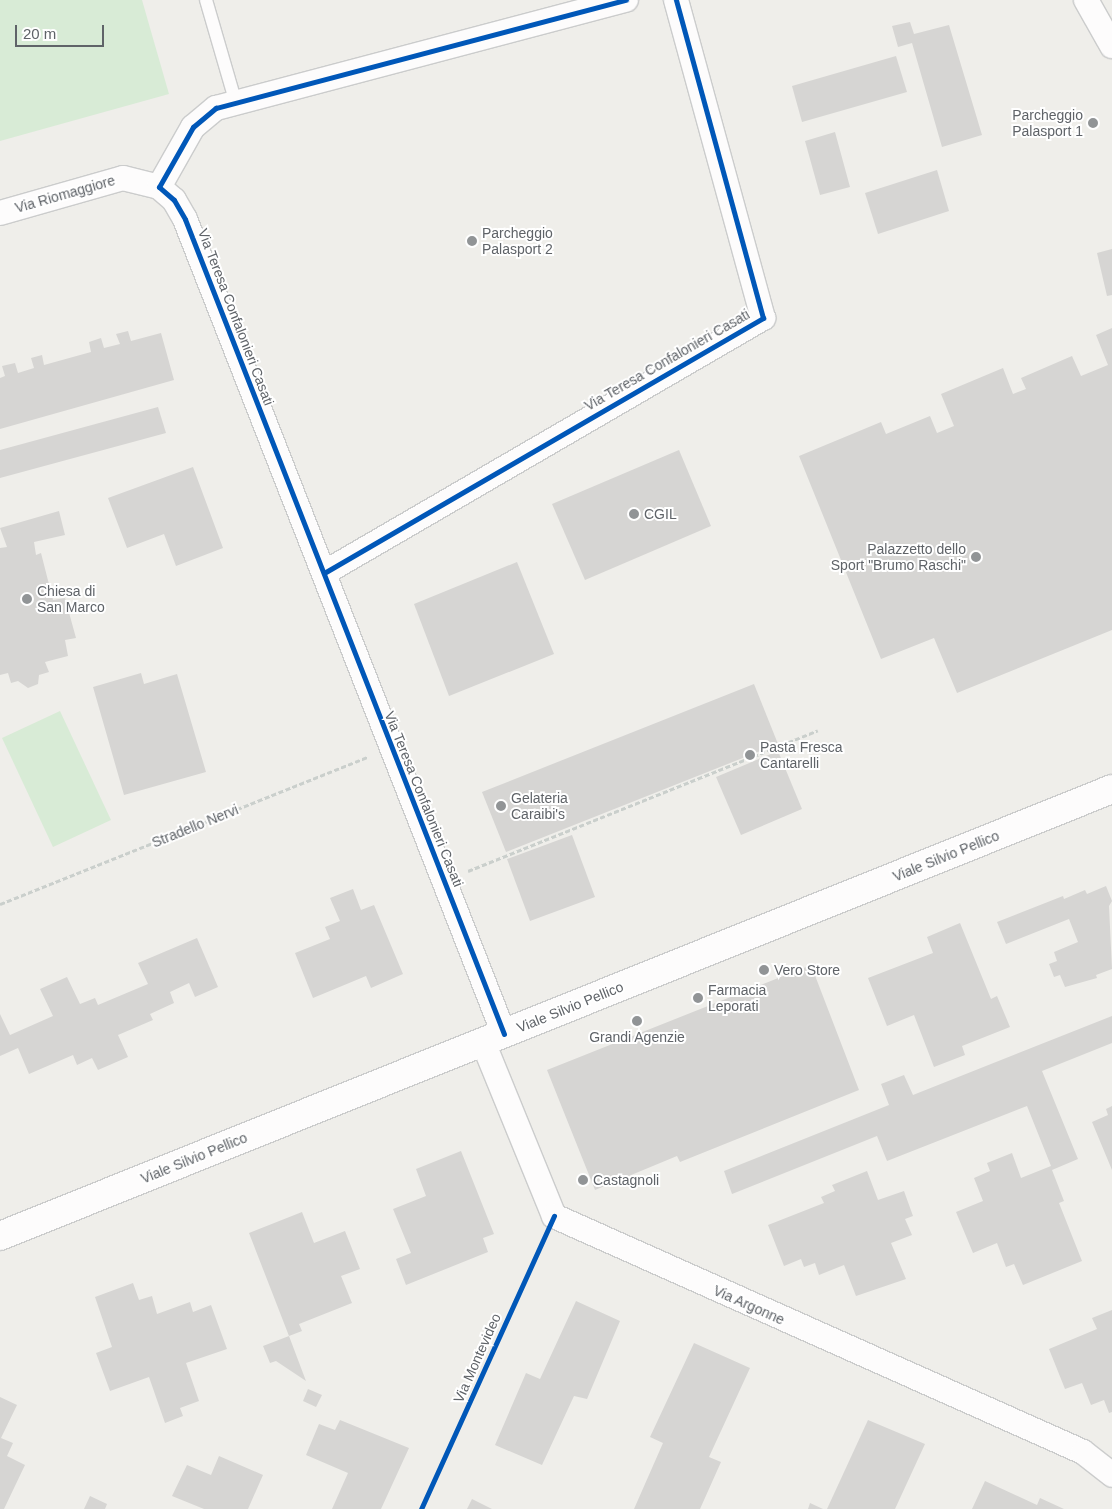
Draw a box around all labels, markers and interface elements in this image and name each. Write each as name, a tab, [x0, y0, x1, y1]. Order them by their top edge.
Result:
scale bar	[18, 15, 106, 47]
text: 20 m	[23, 25, 56, 42]
place label: Parcheggio Palasport 1	[1012, 107, 1083, 140]
marker: Parcheggio Palasport 1	[1087, 117, 1099, 129]
street label: Via Riomaggiore	[13, 172, 117, 216]
place label: Parcheggio Palasport 2	[482, 225, 553, 258]
street label: Via Teresa Confalonieri Casati	[194, 226, 278, 408]
marker: Parcheggio Palasport 2	[466, 235, 478, 247]
street label: Via Teresa Confalonieri Casati	[581, 306, 753, 414]
place label: CGIL	[644, 506, 677, 522]
marker: CGIL	[628, 508, 640, 520]
place label: Palazzetto dello Sport "Brumo Raschi"	[831, 541, 966, 574]
marker: Palazzetto dello Sport "Brumo Raschi"	[970, 551, 982, 563]
place label: Chiesa di San Marco	[37, 583, 105, 616]
marker: Chiesa di San Marco	[21, 593, 33, 605]
street label: Via Teresa Confalonieri Casati	[381, 709, 467, 889]
place label: Pasta Fresca Cantarelli	[760, 739, 842, 772]
marker: Pasta Fresca Cantarelli	[744, 749, 756, 761]
place label: Gelateria Caraibi's	[511, 790, 568, 822]
marker: Gelateria Caraibi's	[495, 800, 507, 812]
street label: Stradello Nervi	[149, 801, 241, 851]
street label: Viale Silvio Pellico	[890, 827, 1002, 885]
place label: Vero Store	[774, 962, 840, 978]
marker: Vero Store	[758, 964, 770, 976]
street label: Viale Silvio Pellico	[514, 978, 626, 1036]
place label: Farmacia Leporati	[708, 982, 766, 1014]
marker: Farmacia Leporati	[692, 992, 704, 1004]
marker: Grandi Agenzie	[631, 1015, 643, 1027]
place label: Grandi Agenzie	[589, 1029, 685, 1045]
street label: Viale Silvio Pellico	[138, 1129, 250, 1187]
place label: Castagnoli	[593, 1172, 659, 1188]
marker: Castagnoli	[577, 1174, 589, 1186]
street label: Via Argonne	[711, 1282, 787, 1328]
street label: Via Montevideo	[450, 1311, 504, 1405]

